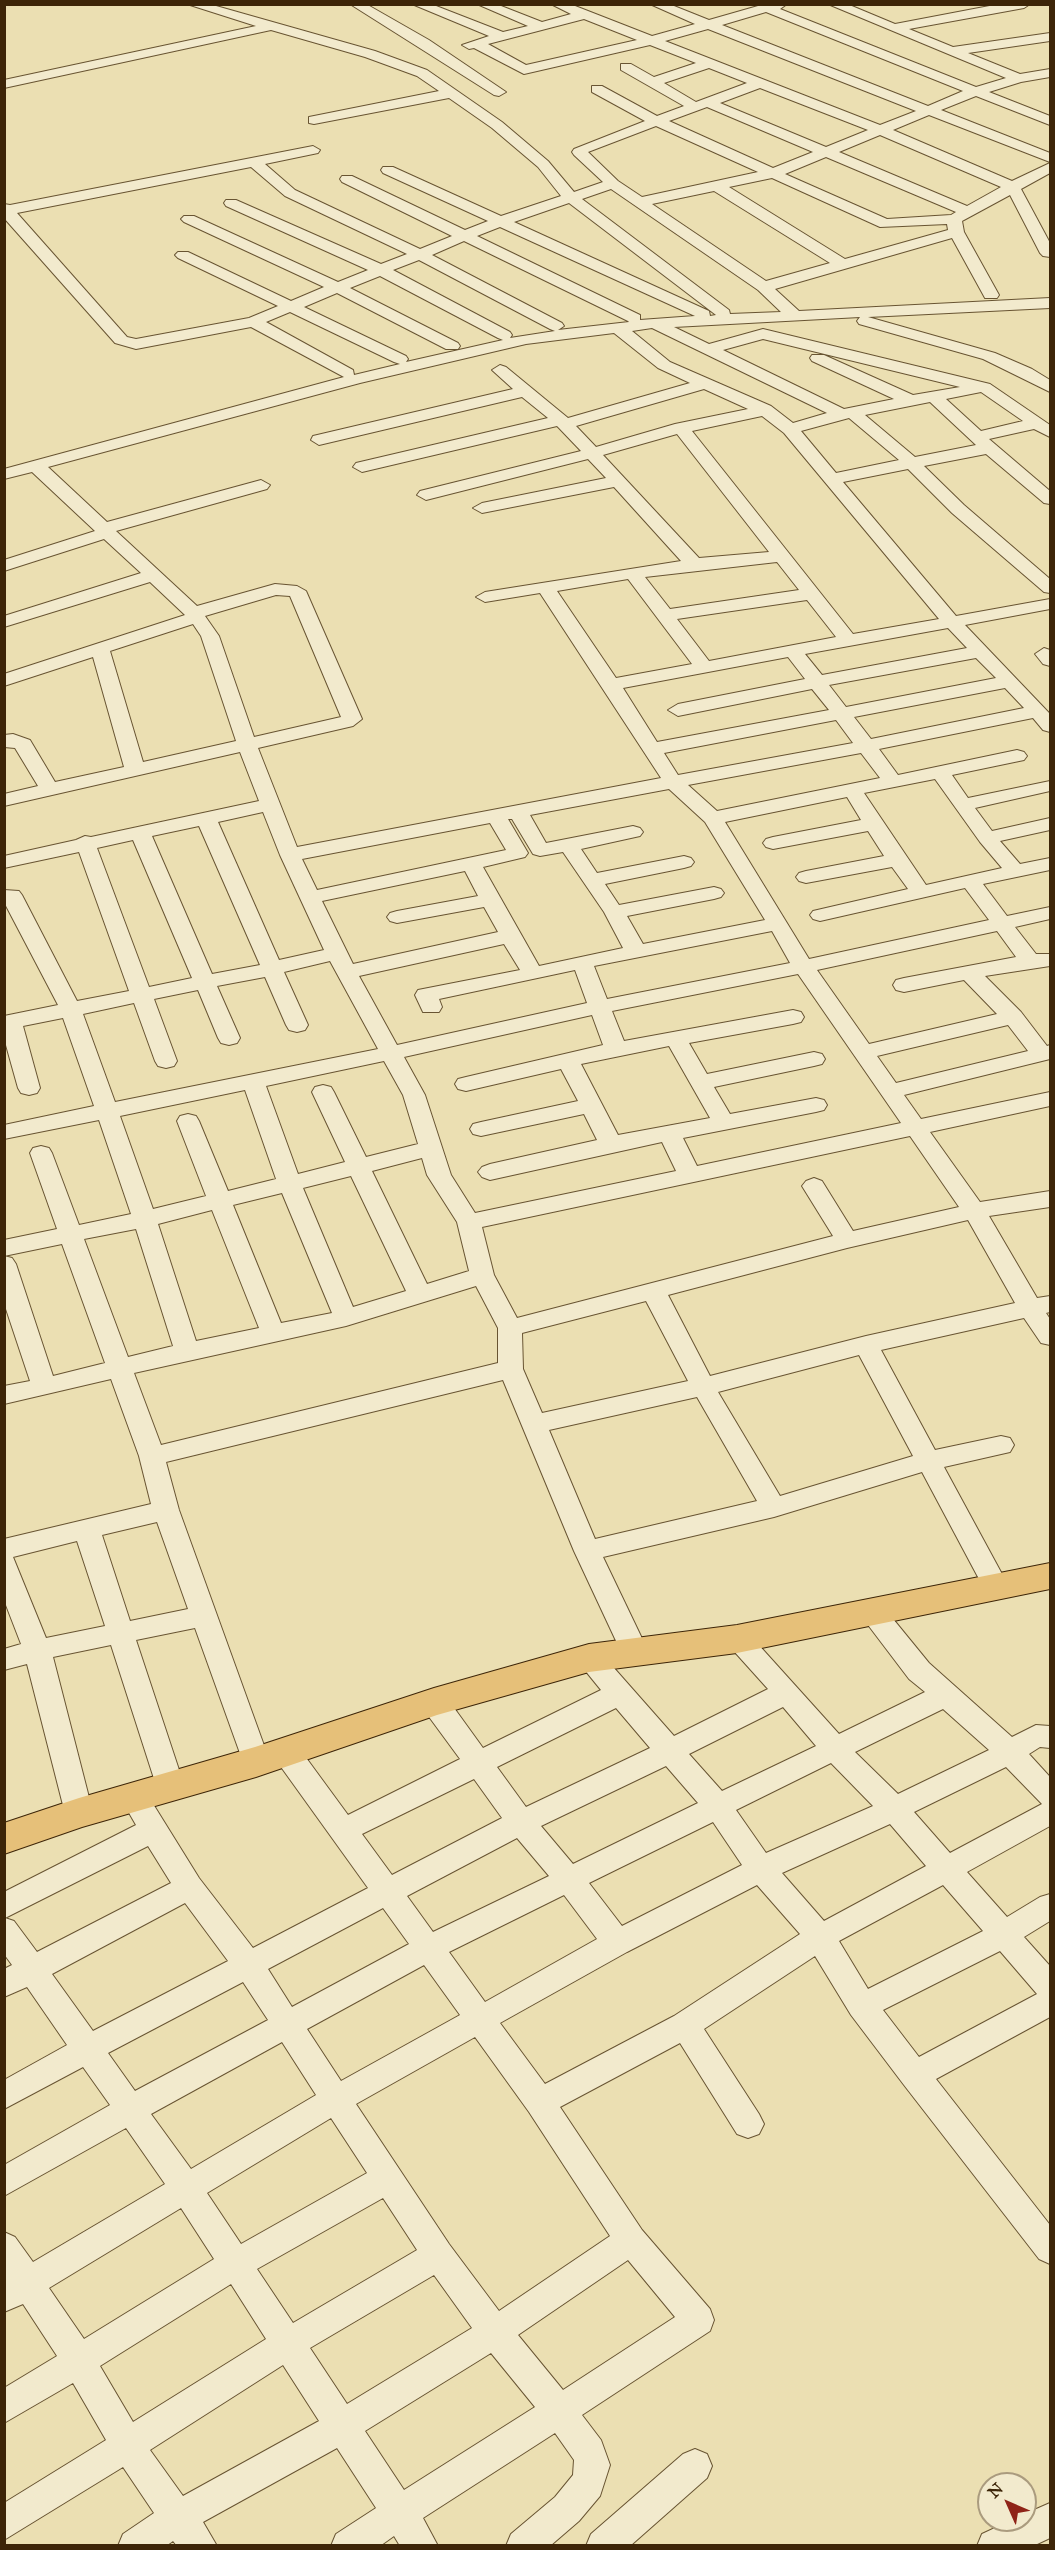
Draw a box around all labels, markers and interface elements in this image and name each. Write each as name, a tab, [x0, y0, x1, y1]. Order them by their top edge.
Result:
north arrow	[977, 2472, 1037, 2532]
text: N	[984, 2479, 1007, 2502]

